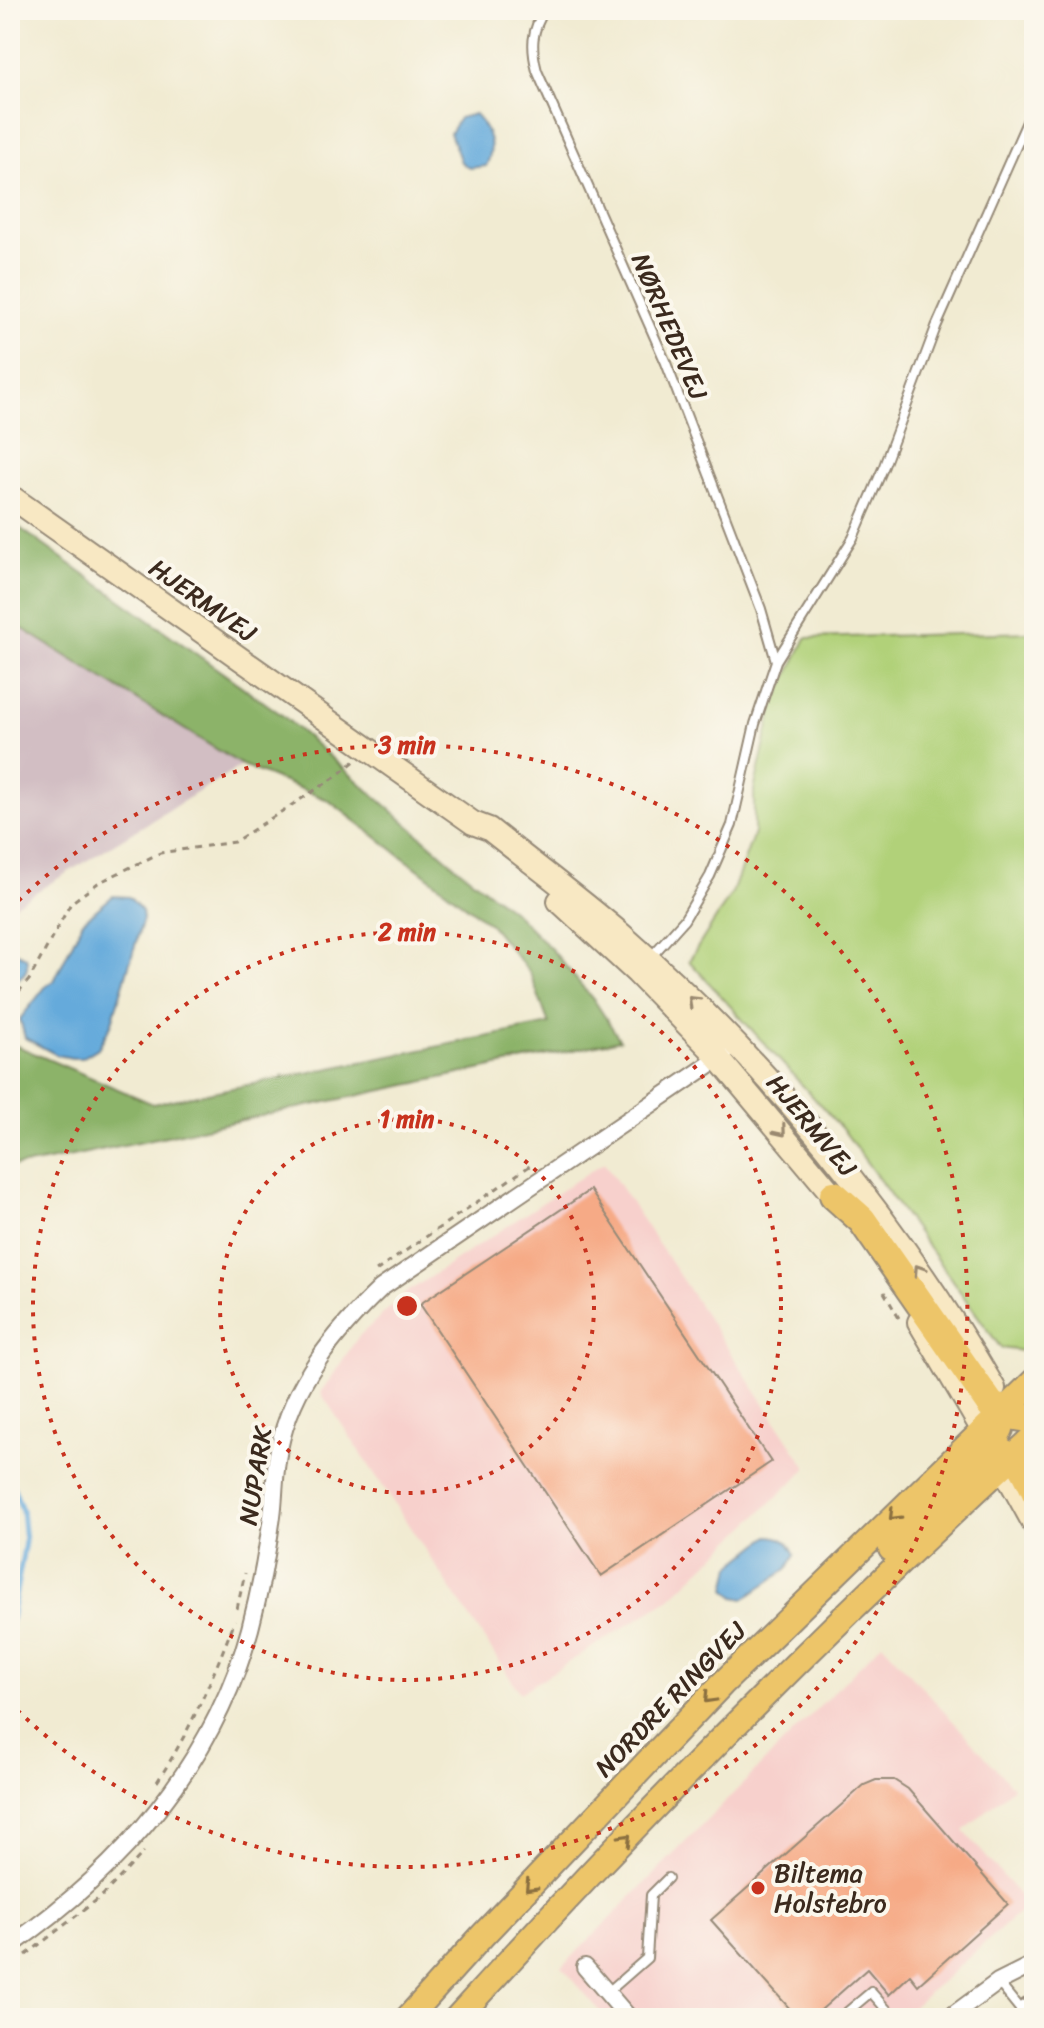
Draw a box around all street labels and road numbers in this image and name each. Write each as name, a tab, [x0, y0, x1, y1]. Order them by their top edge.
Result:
street label: NØRHEDEVEJ	[618, 245, 722, 407]
street label: HJERMVEJ	[139, 546, 268, 655]
street label: HJERMVEJ	[755, 1063, 870, 1188]
street label: NUPARK	[225, 1422, 286, 1528]
street label: NORDRE RINGVEJ	[583, 1609, 758, 1788]

